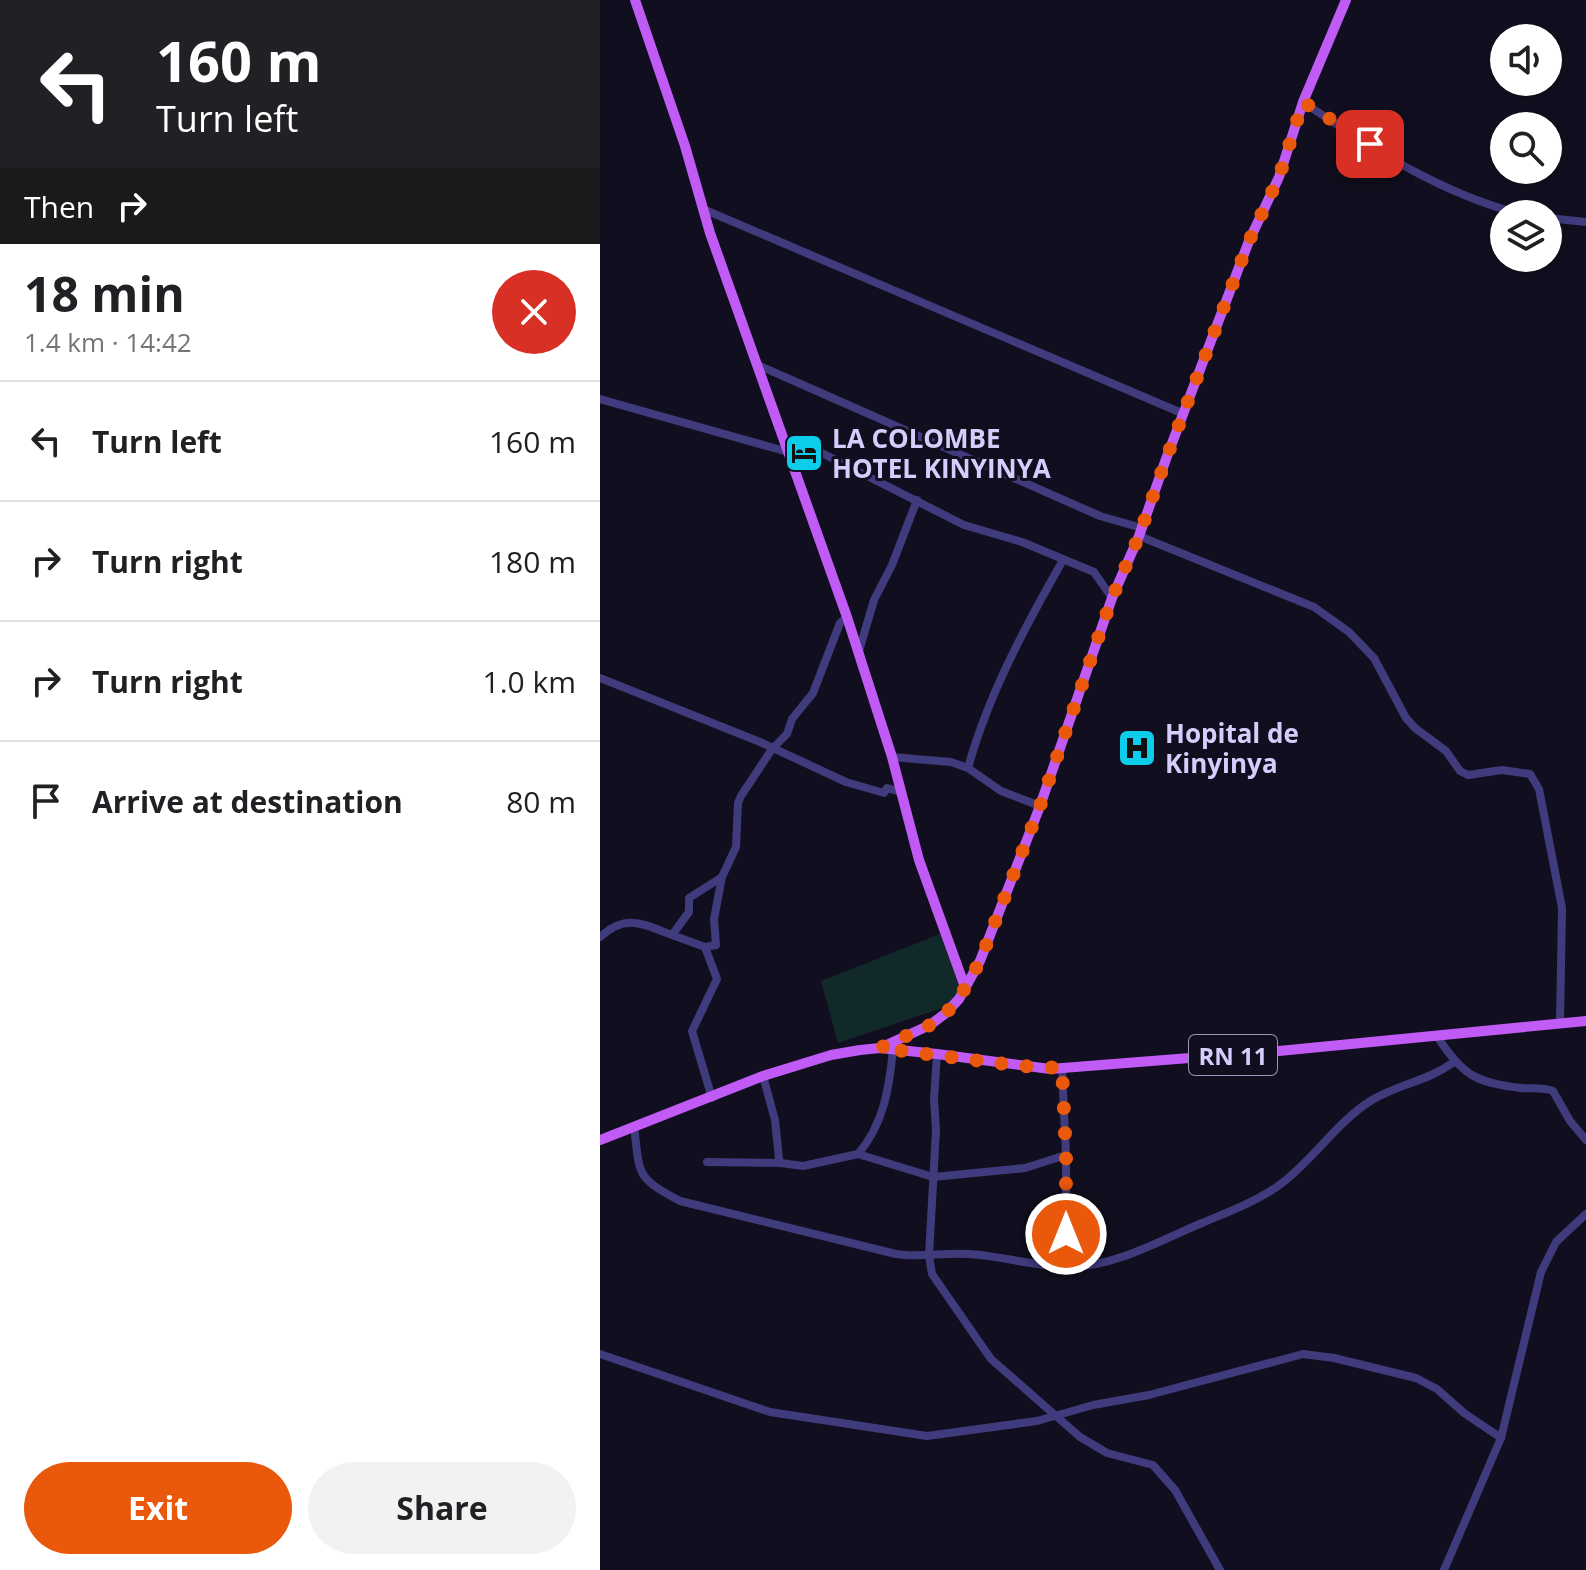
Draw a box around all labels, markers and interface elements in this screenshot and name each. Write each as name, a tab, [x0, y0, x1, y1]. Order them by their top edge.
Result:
text: 160 m	[156, 22, 322, 98]
map controls	[1490, 24, 1562, 272]
button: sound	[1490, 24, 1562, 96]
icon: left	[24, 32, 128, 136]
text: Turn left	[156, 94, 298, 143]
pin	[1336, 110, 1404, 178]
button: search	[1490, 112, 1562, 184]
icon: arrive	[1348, 122, 1392, 166]
icon: right	[110, 184, 154, 228]
text: Then	[24, 186, 94, 227]
button: layers	[1490, 200, 1562, 272]
text: 18 min	[24, 261, 185, 326]
button: close	[492, 270, 576, 354]
text: 1.4 km · 14:42	[24, 324, 192, 360]
icon: left	[24, 419, 68, 463]
place label: LA COLOMBE HOTEL KINYINYA	[832, 420, 1051, 486]
text: Turn left	[92, 421, 222, 462]
text: 160 m	[489, 421, 576, 462]
hotel icon: LA COLOMBE HOTEL KINYINYA	[783, 432, 825, 474]
icon: right	[24, 539, 68, 583]
text: Turn right	[92, 541, 243, 582]
text: 180 m	[489, 541, 576, 582]
icon: right	[24, 659, 68, 703]
text: Turn right	[92, 661, 243, 702]
text: 1.0 km	[482, 661, 576, 702]
place label: Hopital de Kinyinya	[1165, 715, 1299, 781]
hospital icon: Hopital de Kinyinya	[1116, 727, 1158, 769]
icon: arrive	[24, 779, 68, 823]
text: Arrive at destination	[92, 781, 403, 822]
text: 80 m	[506, 781, 576, 822]
road number: RN 11	[1189, 1035, 1277, 1075]
position arrow	[1024, 1192, 1108, 1276]
button: Exit	[24, 1462, 292, 1554]
button: Share	[308, 1462, 576, 1554]

